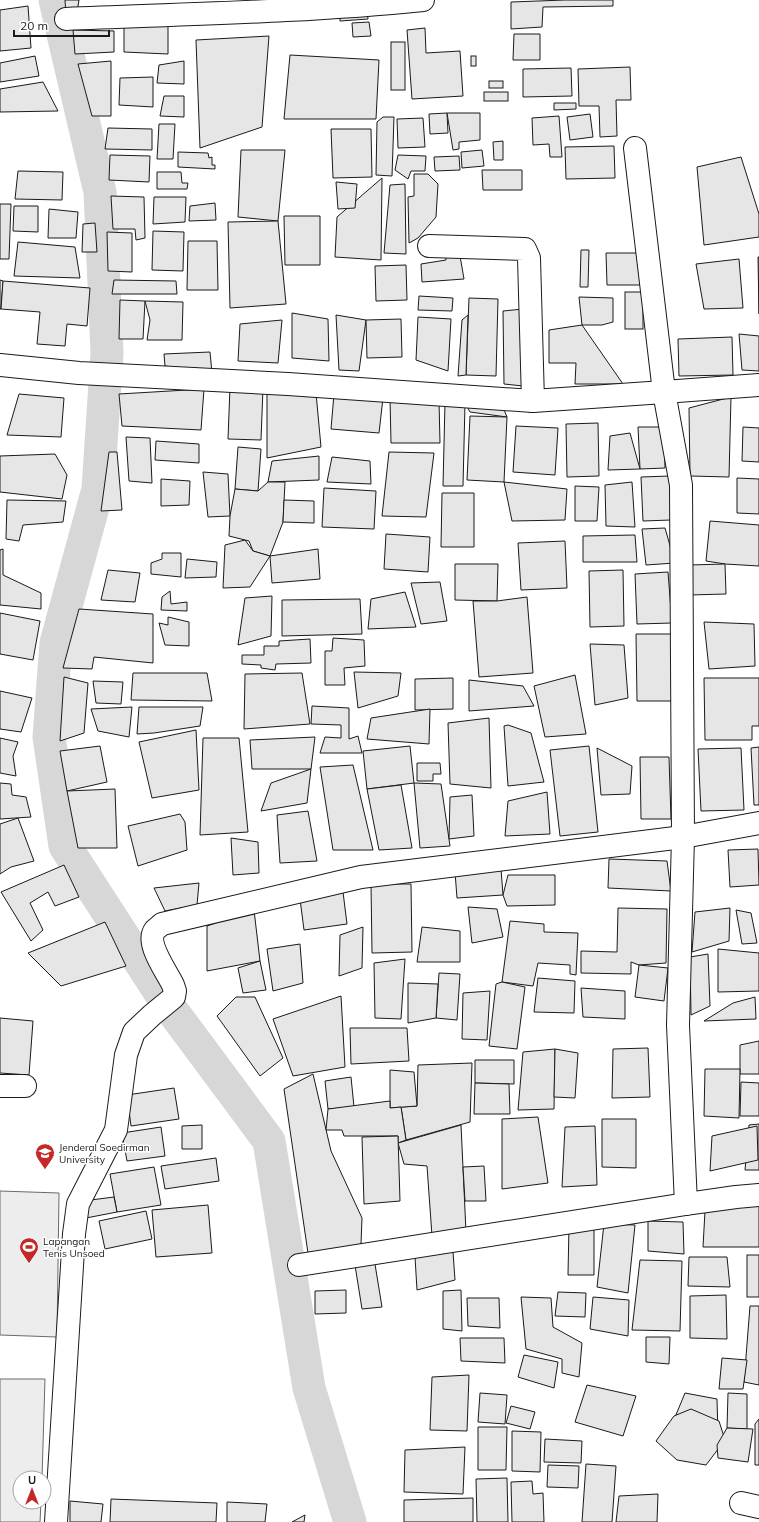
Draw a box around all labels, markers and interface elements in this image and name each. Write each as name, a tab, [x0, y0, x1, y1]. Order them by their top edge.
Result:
scale bar	[14, 12, 109, 38]
text: 20 m	[20, 18, 48, 33]
place label: Jenderal Soedirman University	[59, 1141, 150, 1166]
school or university icon: Jenderal Soedirman University	[34, 1142, 56, 1170]
place label: Lapangan Tenis Unsoed	[43, 1235, 105, 1260]
sports icon: Lapangan Tenis Unsoed	[18, 1236, 40, 1264]
north arrow	[12, 1470, 52, 1510]
text: U	[28, 1473, 36, 1487]

